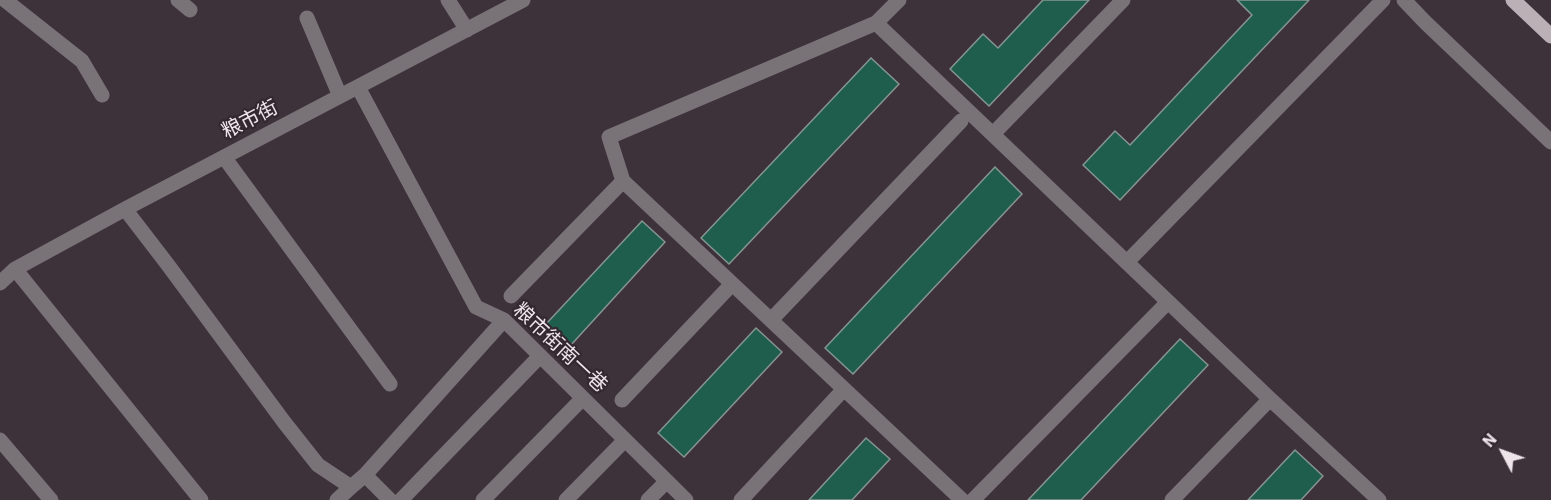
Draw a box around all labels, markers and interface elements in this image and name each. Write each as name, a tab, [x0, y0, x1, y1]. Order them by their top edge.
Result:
street label: 粮市街	[218, 96, 282, 144]
street label: 粮市街南一巷	[508, 298, 612, 398]
north arrow	[1473, 422, 1533, 482]
text: N	[1478, 429, 1501, 451]

